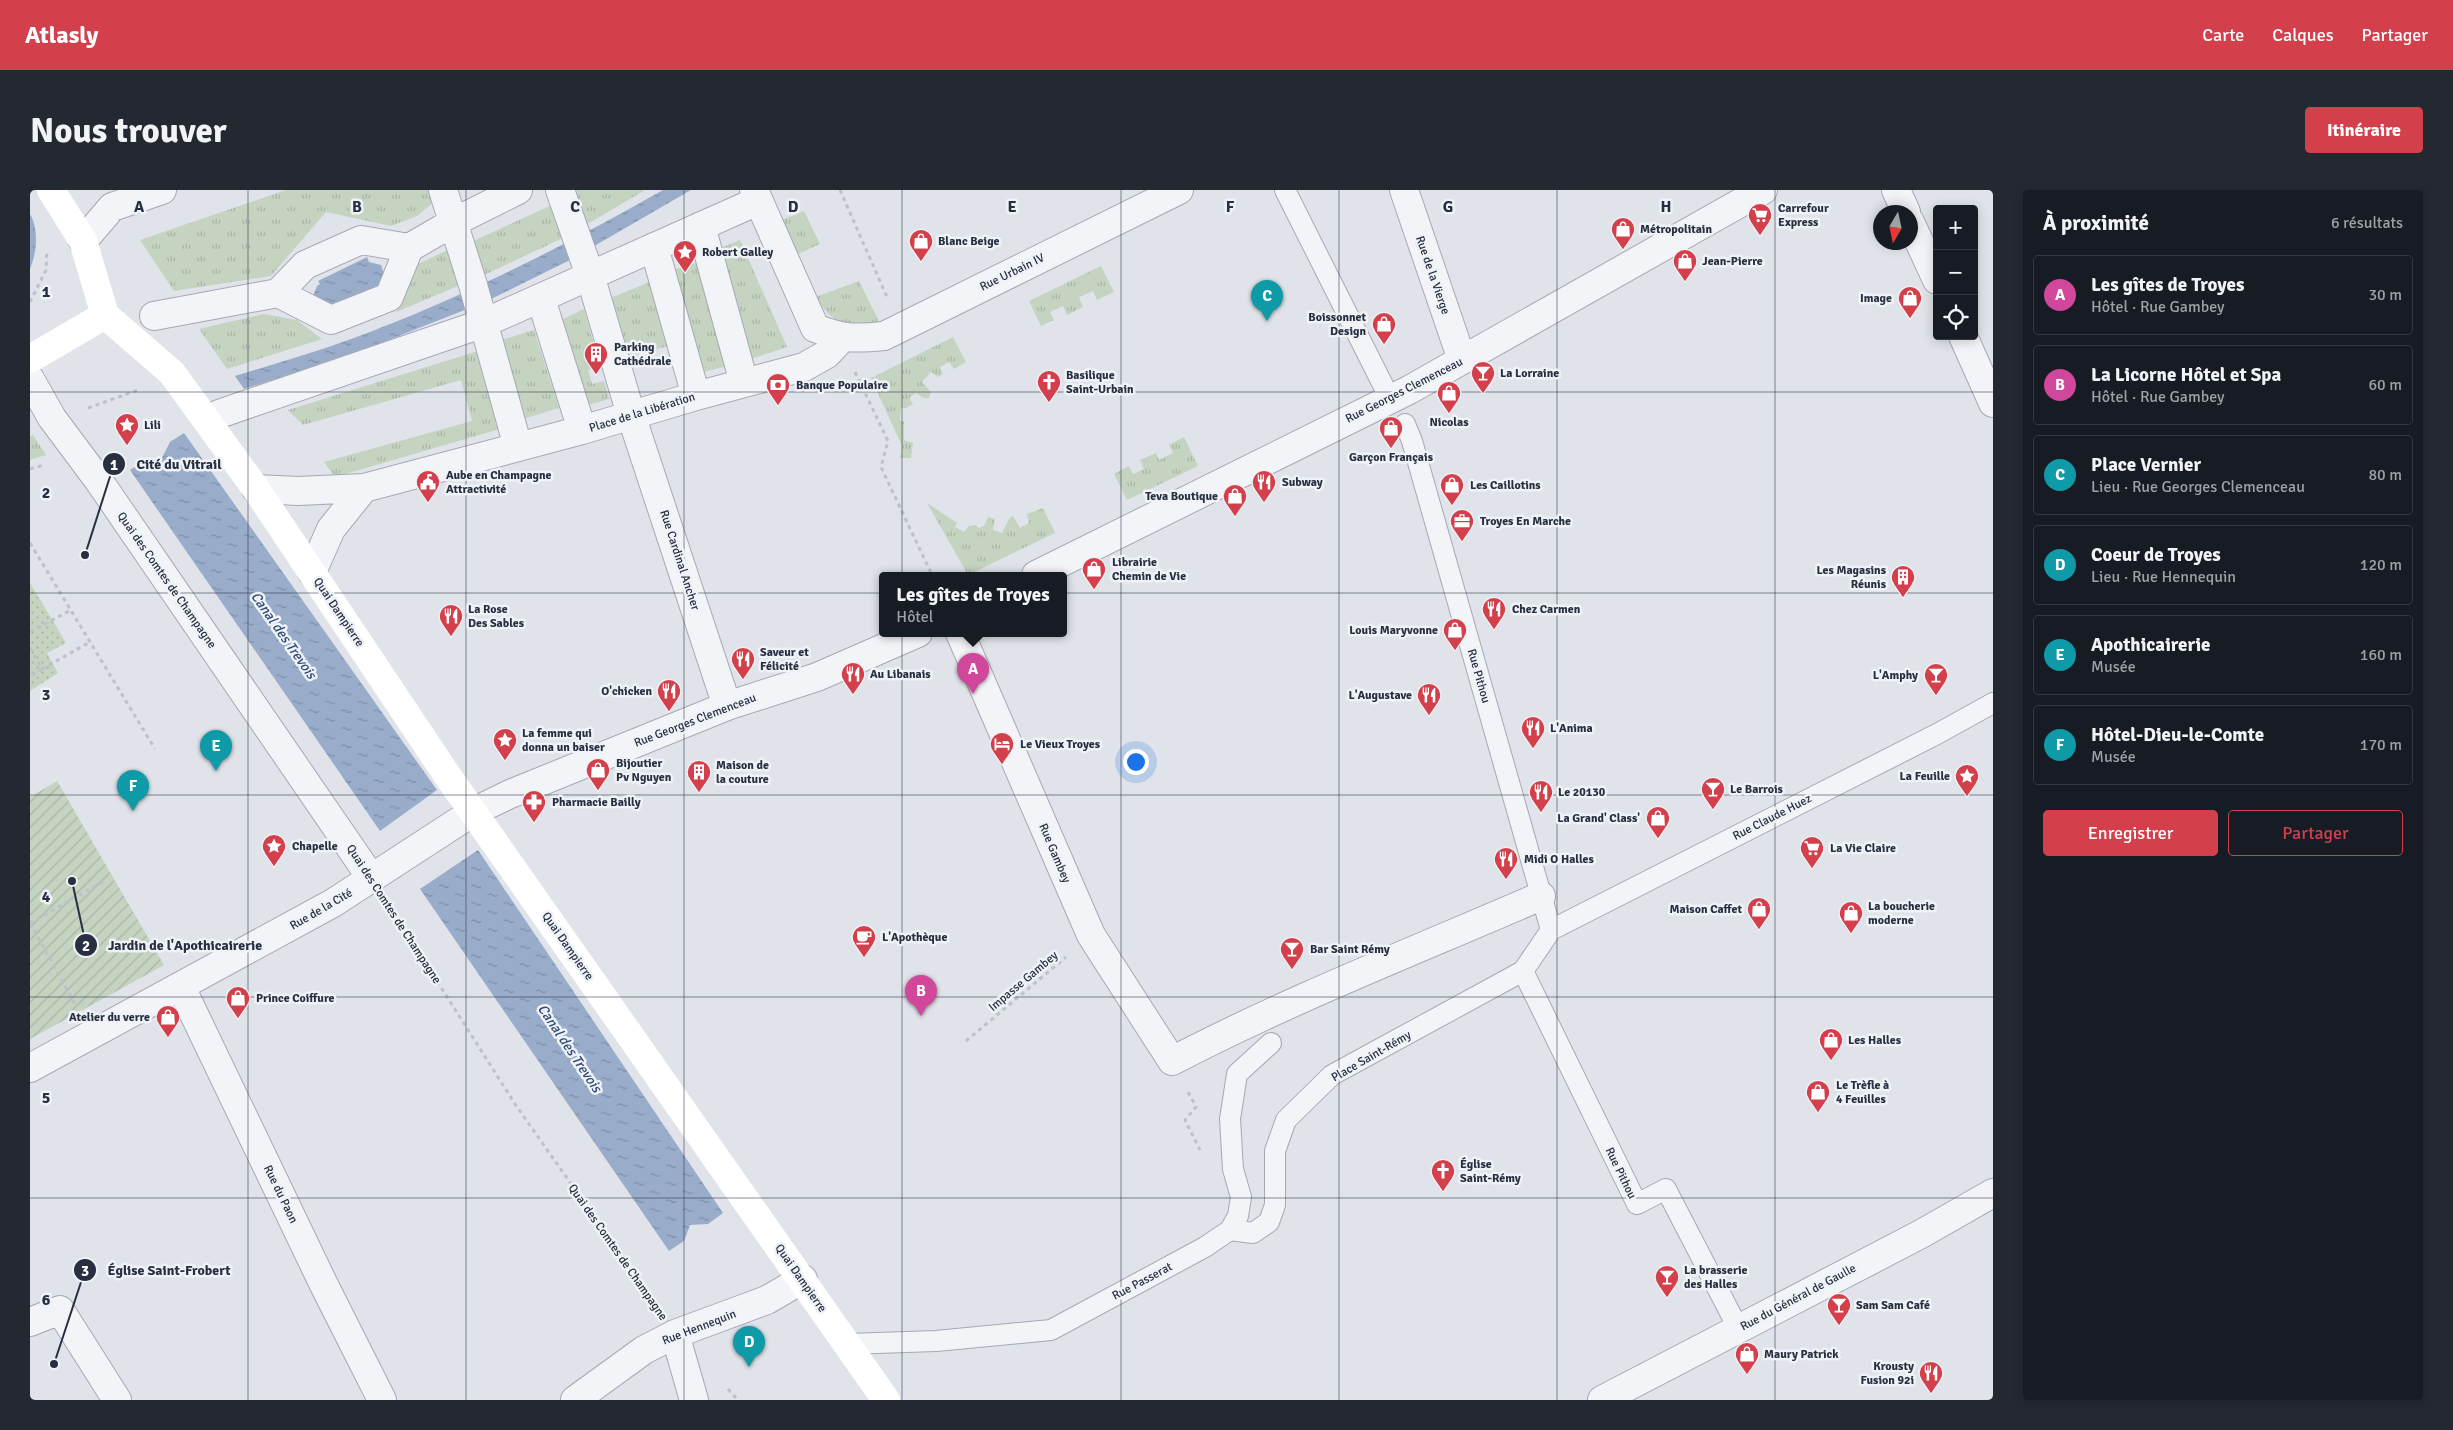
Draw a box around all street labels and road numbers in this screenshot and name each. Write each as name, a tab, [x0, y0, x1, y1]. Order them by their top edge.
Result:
street label: Rue de la Vierge	[1412, 234, 1453, 316]
street label: Rue Urbain IV	[978, 250, 1047, 295]
street label: Rue Georges Clemenceau	[1343, 354, 1465, 427]
street label: Place de la Libération	[587, 389, 697, 436]
street label: Rue Cardinal Ancher	[656, 508, 703, 613]
street label: Quai des Comtes de Champagne	[114, 509, 220, 651]
street label: Quai Dampierre	[310, 575, 367, 650]
street label: Rue Pithou	[1464, 647, 1493, 705]
street label: Rue Georges Clemenceau	[632, 690, 758, 751]
street label: Rue Claude Huez	[1730, 791, 1814, 844]
street label: Rue Gambey	[1035, 821, 1074, 886]
street label: Quai des Comtes de Champagne	[343, 842, 444, 987]
street label: Rue de la Cité	[287, 885, 355, 933]
street label: Quai Dampierre	[539, 909, 597, 983]
street label: Impasse Gambey	[986, 948, 1061, 1015]
street label: Place Saint-Rémy	[1329, 1027, 1414, 1085]
street label: Rue Pithou	[1602, 1145, 1639, 1202]
street label: Rue du Paon	[260, 1163, 301, 1226]
street label: Quai des Comtes de Champagne	[565, 1181, 671, 1323]
street label: Quai Dampierre	[772, 1241, 830, 1315]
street label: Rue Passerat	[1110, 1259, 1175, 1303]
street label: Rue du Général de Gaulle	[1738, 1261, 1859, 1334]
street label: Rue Hennequin	[660, 1306, 738, 1348]

